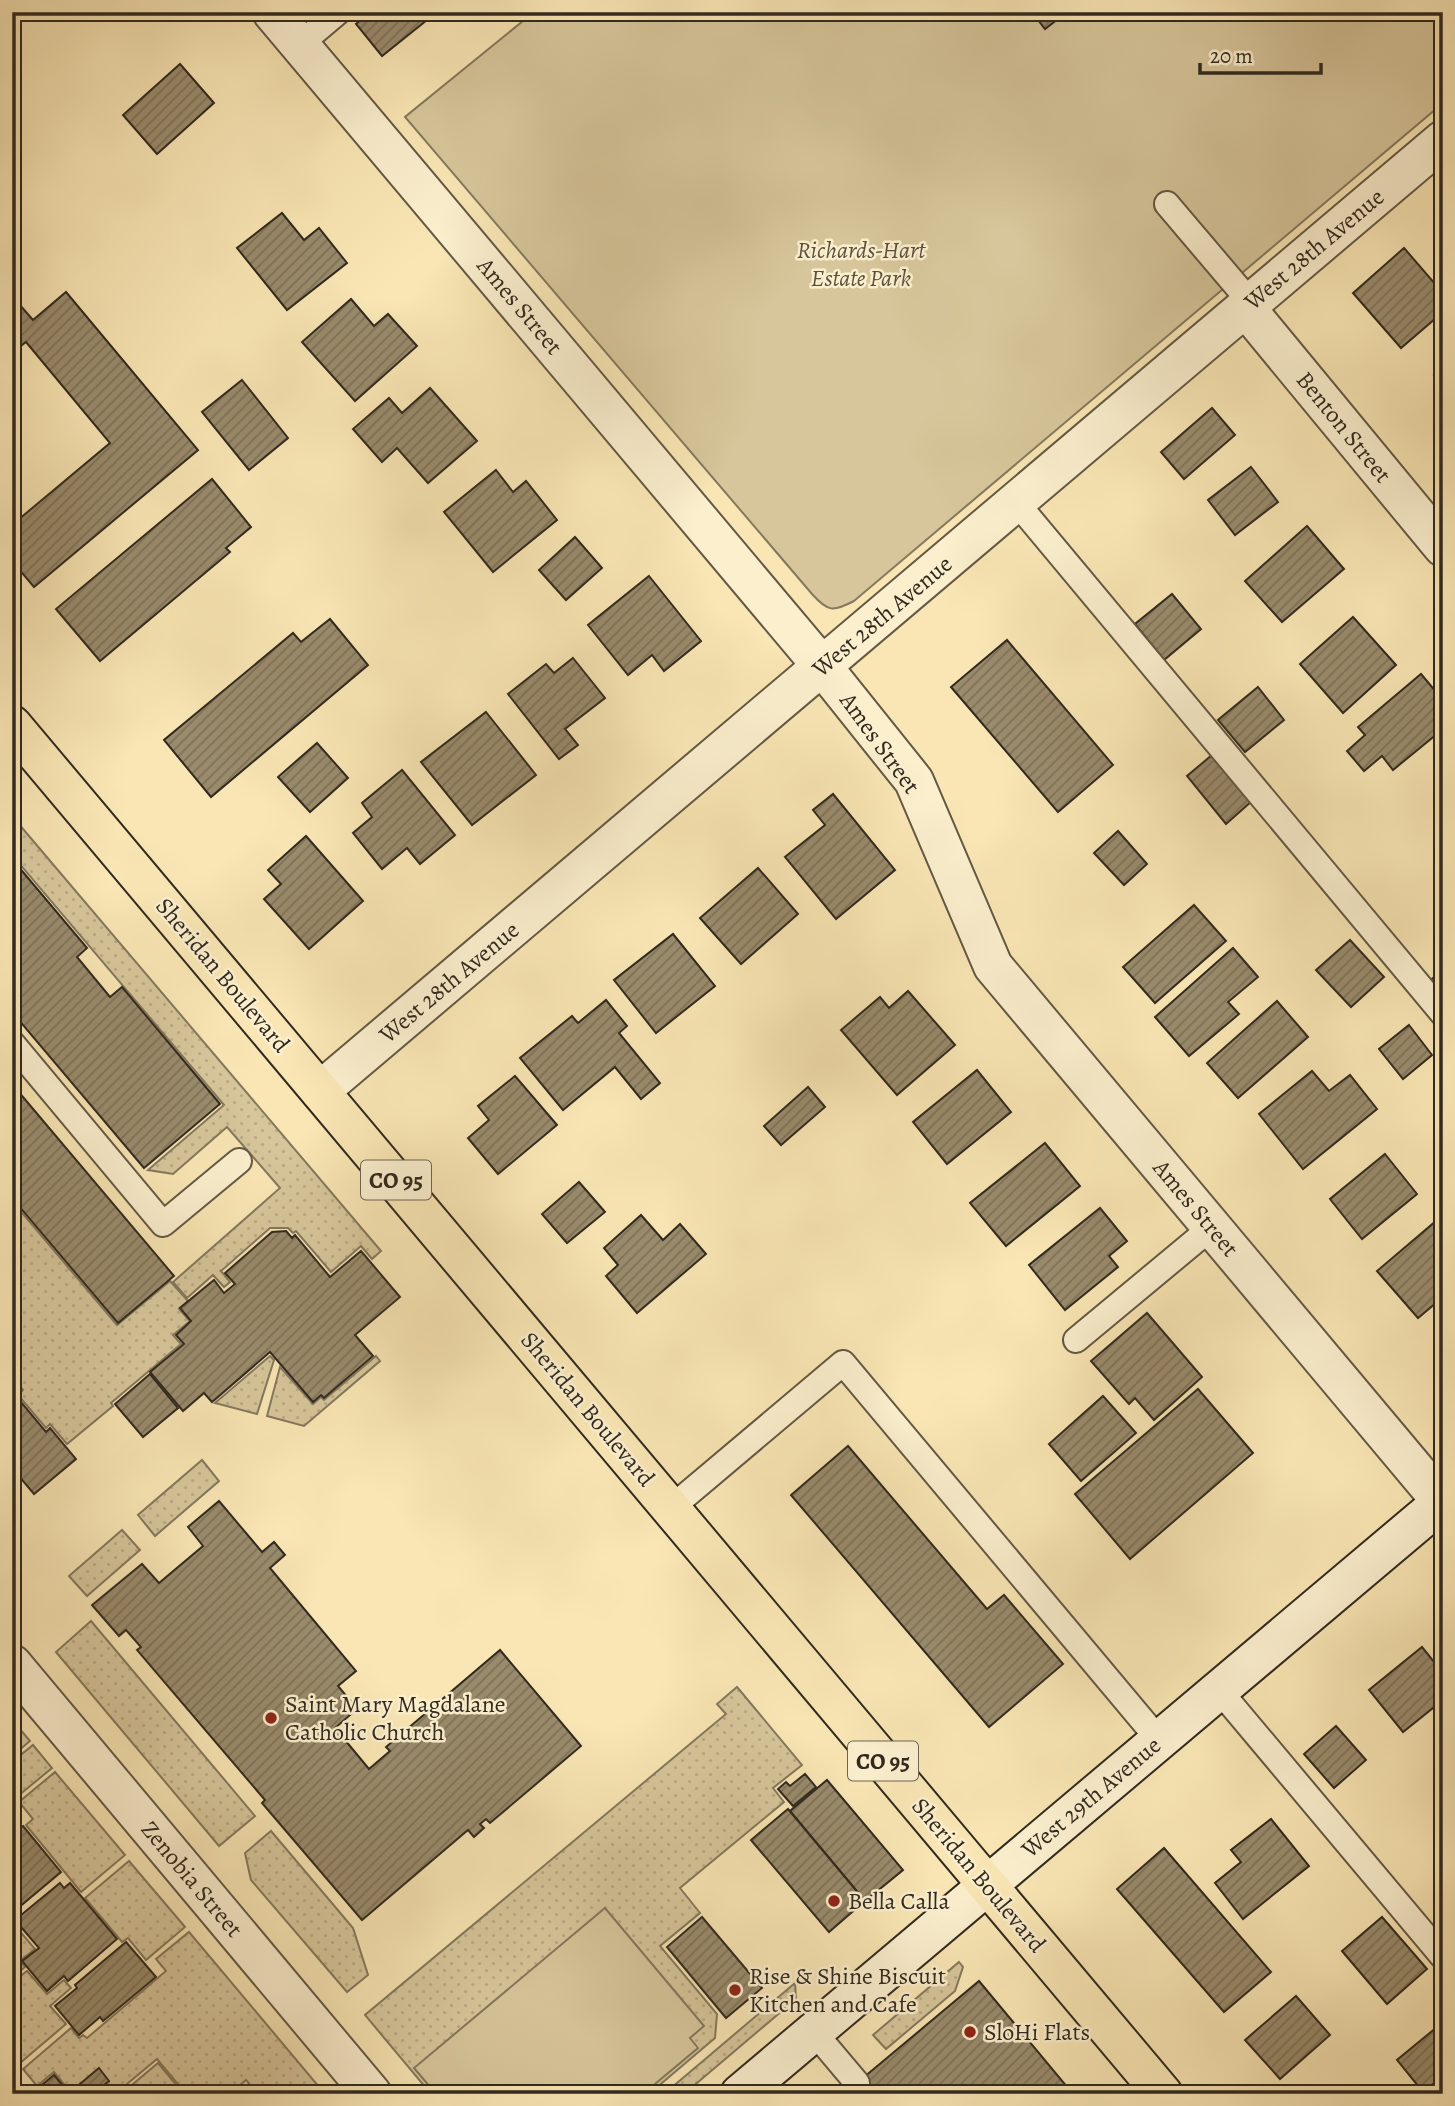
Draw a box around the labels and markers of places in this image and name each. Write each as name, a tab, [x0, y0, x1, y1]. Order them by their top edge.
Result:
place label: Saint Mary Magdalane Catholic Church	[285, 1688, 506, 1748]
marker: Saint Mary Magdalane Catholic Church	[263, 1710, 279, 1726]
place label: Bella Calla	[848, 1885, 950, 1917]
marker: Bella Calla	[826, 1893, 842, 1909]
place label: Rise & Shine Biscuit Kitchen and Cafe	[749, 1960, 946, 2020]
marker: Rise & Shine Biscuit Kitchen and Cafe	[727, 1982, 743, 1998]
place label: SloHi Flats	[984, 2016, 1090, 2048]
marker: SloHi Flats	[962, 2024, 978, 2040]

